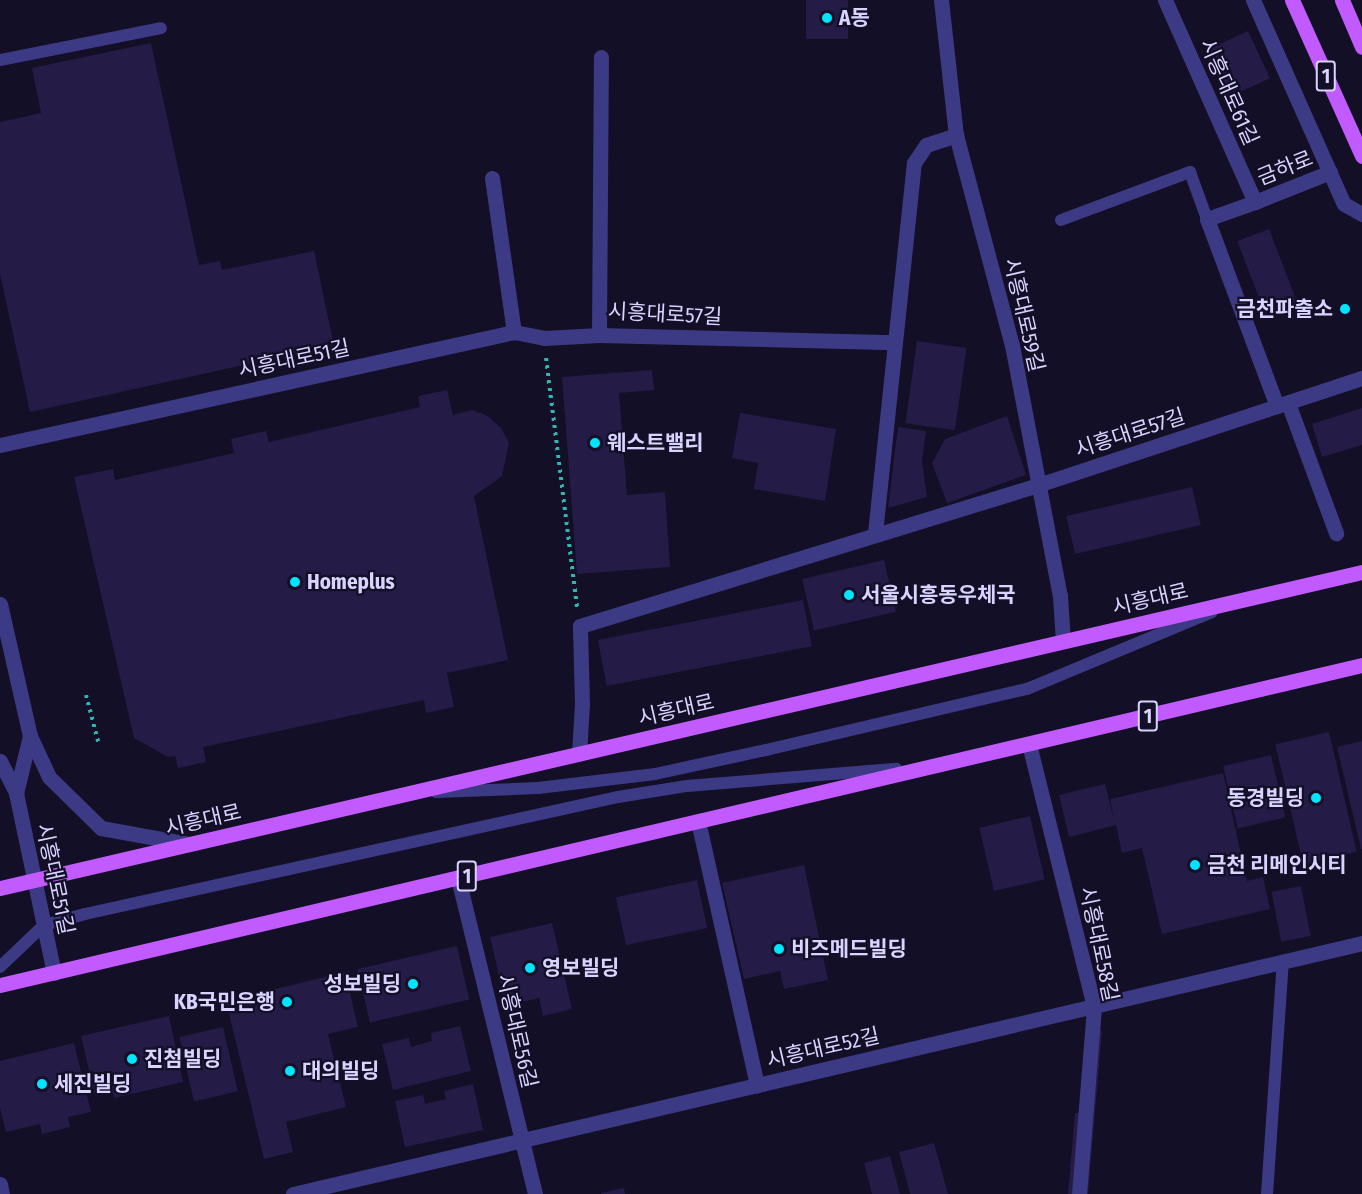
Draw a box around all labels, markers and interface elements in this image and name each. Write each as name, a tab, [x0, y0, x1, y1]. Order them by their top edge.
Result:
place label: A동	[839, 5, 870, 31]
marker: A동	[820, 11, 834, 25]
street label: 시흥대로61길	[1194, 35, 1264, 149]
road number: 1	[1316, 59, 1336, 93]
street label: 금하로	[1253, 145, 1317, 191]
street label: 시흥대로59길	[999, 256, 1049, 374]
place label: 금천파출소	[1236, 296, 1333, 322]
street label: 시흥대로57길	[607, 298, 723, 330]
marker: 금천파출소	[1338, 302, 1352, 316]
street label: 시흥대로51길	[236, 335, 352, 383]
street label: 시흥대로57길	[1072, 403, 1188, 463]
place label: 웨스트밸리	[607, 430, 704, 456]
marker: 웨스트밸리	[588, 436, 602, 450]
place label: Homeplus	[307, 569, 395, 595]
marker: Homeplus	[288, 575, 302, 589]
street label: 시흥대로	[1110, 578, 1190, 620]
place label: 서울시흥동우체국	[861, 582, 1016, 608]
marker: 서울시흥동우체국	[842, 588, 856, 602]
street label: 시흥대로	[636, 689, 716, 731]
road number: 1	[1138, 699, 1158, 733]
place label: 동경빌딩	[1227, 785, 1304, 811]
marker: 동경빌딩	[1309, 791, 1323, 805]
street label: 시흥대로	[163, 799, 243, 841]
street label: 시흥대로51길	[31, 821, 79, 937]
place label: 금천 리메인시티	[1207, 852, 1347, 878]
marker: 금천 리메인시티	[1188, 858, 1202, 872]
road number: 1	[456, 859, 478, 893]
street label: 시흥대로58길	[1075, 884, 1123, 1004]
place label: 비즈메드빌딩	[791, 936, 907, 962]
marker: 비즈메드빌딩	[772, 942, 786, 956]
place label: 영보빌딩	[542, 955, 619, 981]
marker: 영보빌딩	[523, 961, 537, 975]
place label: 성보빌딩	[324, 971, 401, 997]
street label: 시흥대로56길	[492, 971, 542, 1091]
marker: 성보빌딩	[406, 977, 420, 991]
place label: KB국민은행	[174, 989, 275, 1015]
marker: KB국민은행	[280, 995, 294, 1009]
street label: 시흥대로52길	[764, 1023, 882, 1073]
place label: 진첨빌딩	[144, 1046, 221, 1072]
marker: 진첨빌딩	[125, 1052, 139, 1066]
place label: 대의빌딩	[302, 1058, 379, 1084]
marker: 대의빌딩	[283, 1064, 297, 1078]
place label: 세진빌딩	[54, 1071, 131, 1097]
marker: 세진빌딩	[35, 1077, 49, 1091]

